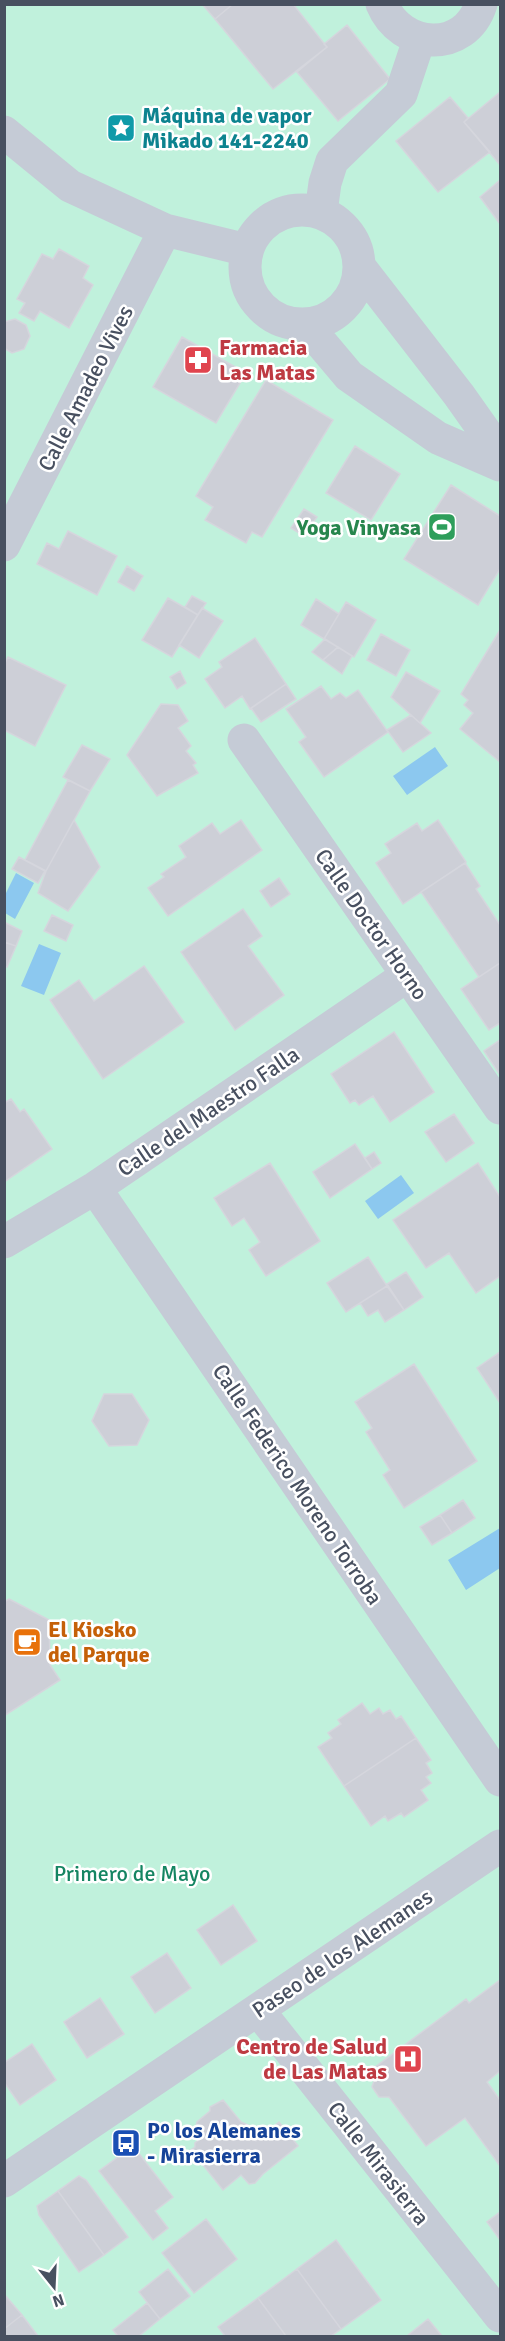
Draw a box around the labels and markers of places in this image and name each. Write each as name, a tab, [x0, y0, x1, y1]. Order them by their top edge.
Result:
place label: Máquina de vapor Mikado 141-2240	[142, 102, 312, 154]
place icon: Máquina de vapor Mikado 141-2240	[105, 112, 137, 144]
place label: Farmacia Las Matas	[219, 334, 315, 386]
pharmacy icon: Farmacia Las Matas	[182, 344, 214, 376]
sports icon: Yoga Vinyasa	[426, 511, 458, 543]
place label: Yoga Vinyasa	[296, 514, 421, 541]
place label: El Kiosko del Parque	[48, 1616, 150, 1668]
cafe icon: El Kiosko del Parque	[11, 1626, 43, 1658]
place label: Centro de Salud de Las Matas	[236, 2033, 387, 2085]
hospital icon: Centro de Salud de Las Matas	[392, 2043, 424, 2075]
place label: Pº los Alemanes - Mirasierra	[147, 2117, 301, 2169]
bus stop icon: Pº los Alemanes - Mirasierra	[110, 2127, 142, 2159]

